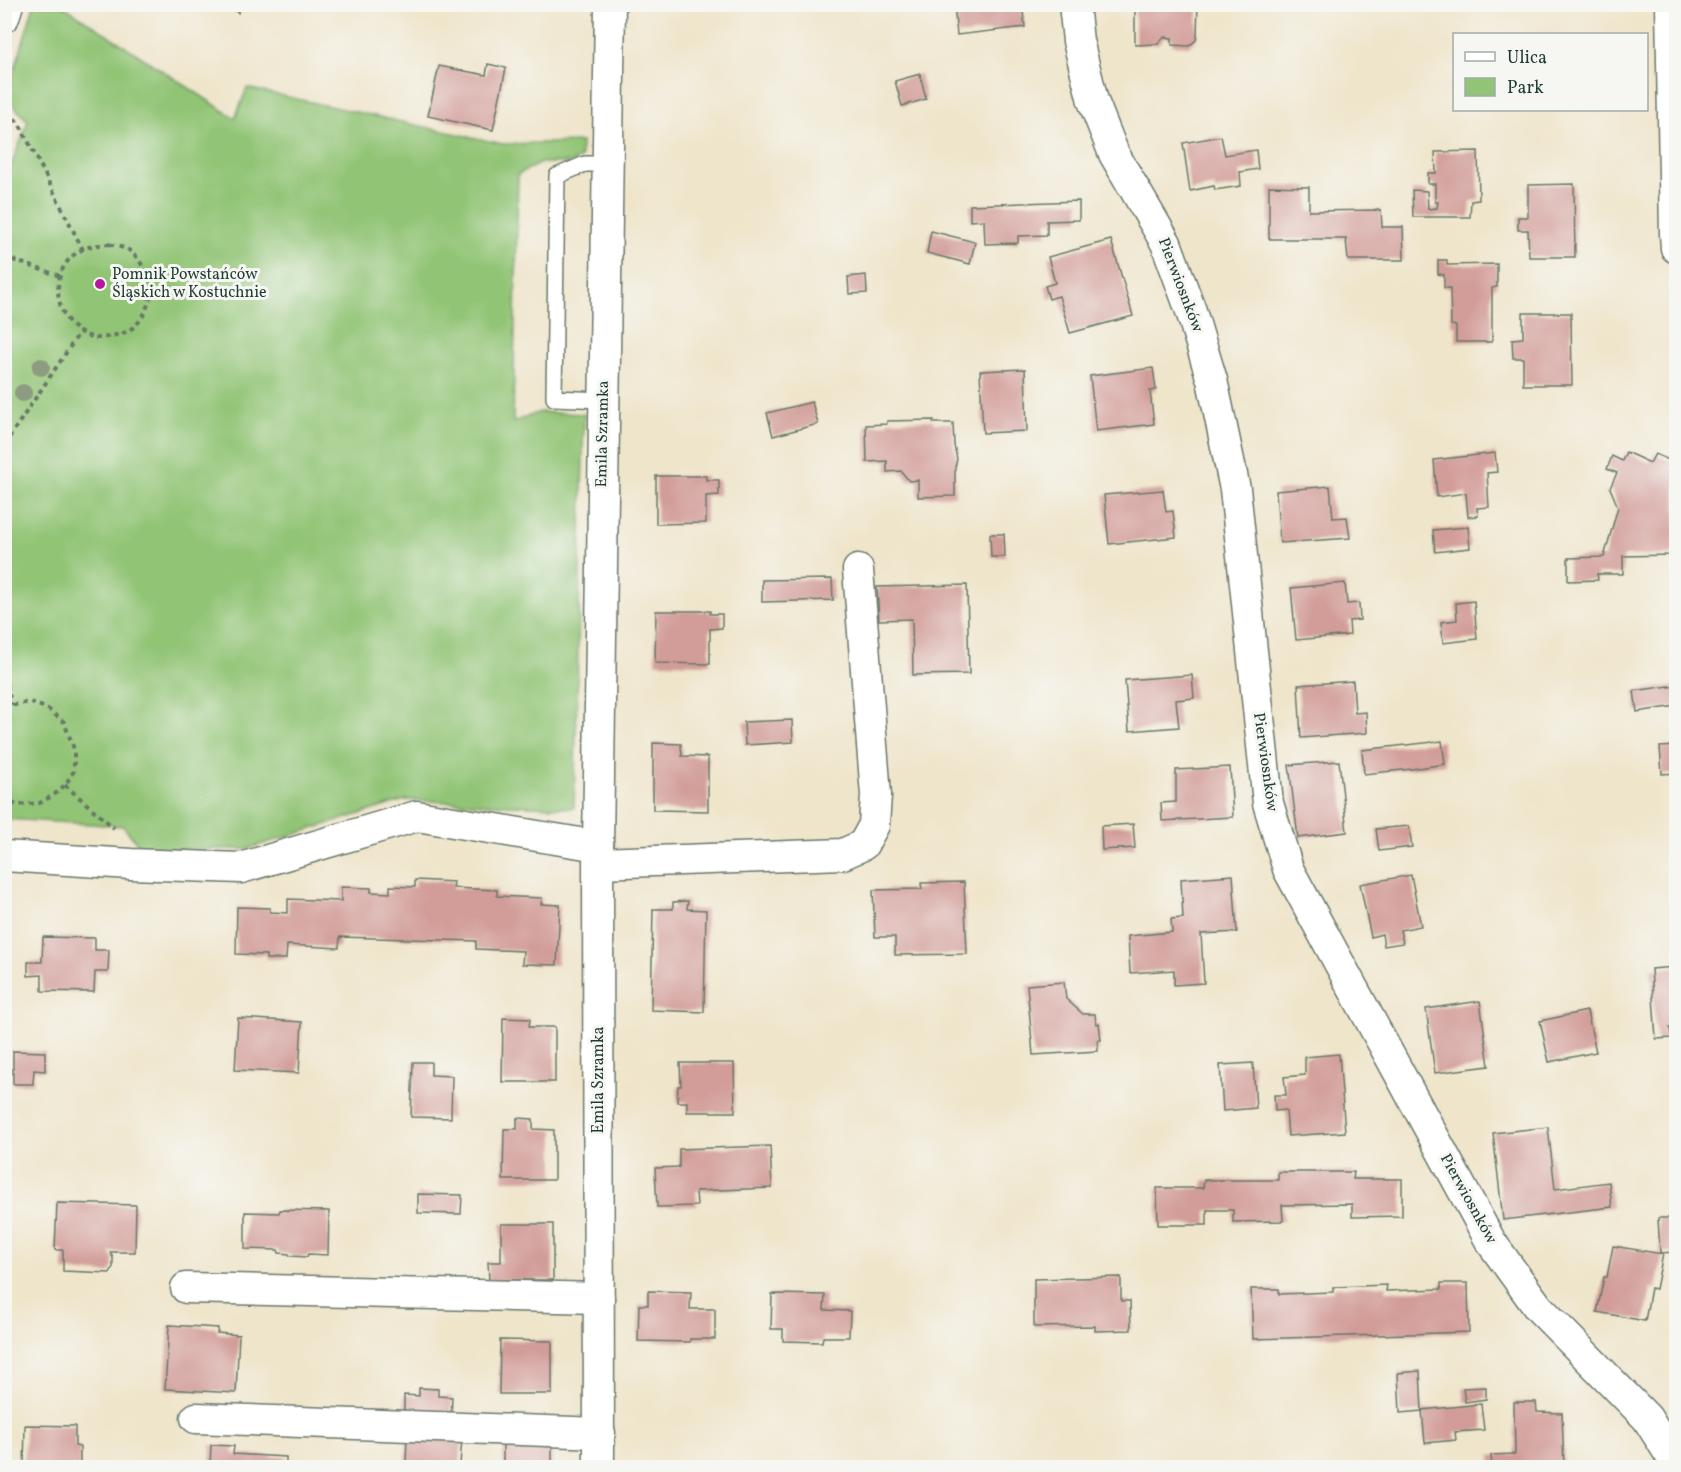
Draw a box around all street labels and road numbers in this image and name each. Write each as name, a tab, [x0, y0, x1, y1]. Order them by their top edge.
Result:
street label: Pierwiosnków	[1152, 235, 1208, 336]
street label: Emila Szramka	[591, 380, 615, 488]
street label: Pierwiosnków	[1247, 711, 1283, 814]
street label: Emila Szramka	[588, 1027, 610, 1133]
street label: Pierwiosnków	[1434, 1150, 1502, 1248]

